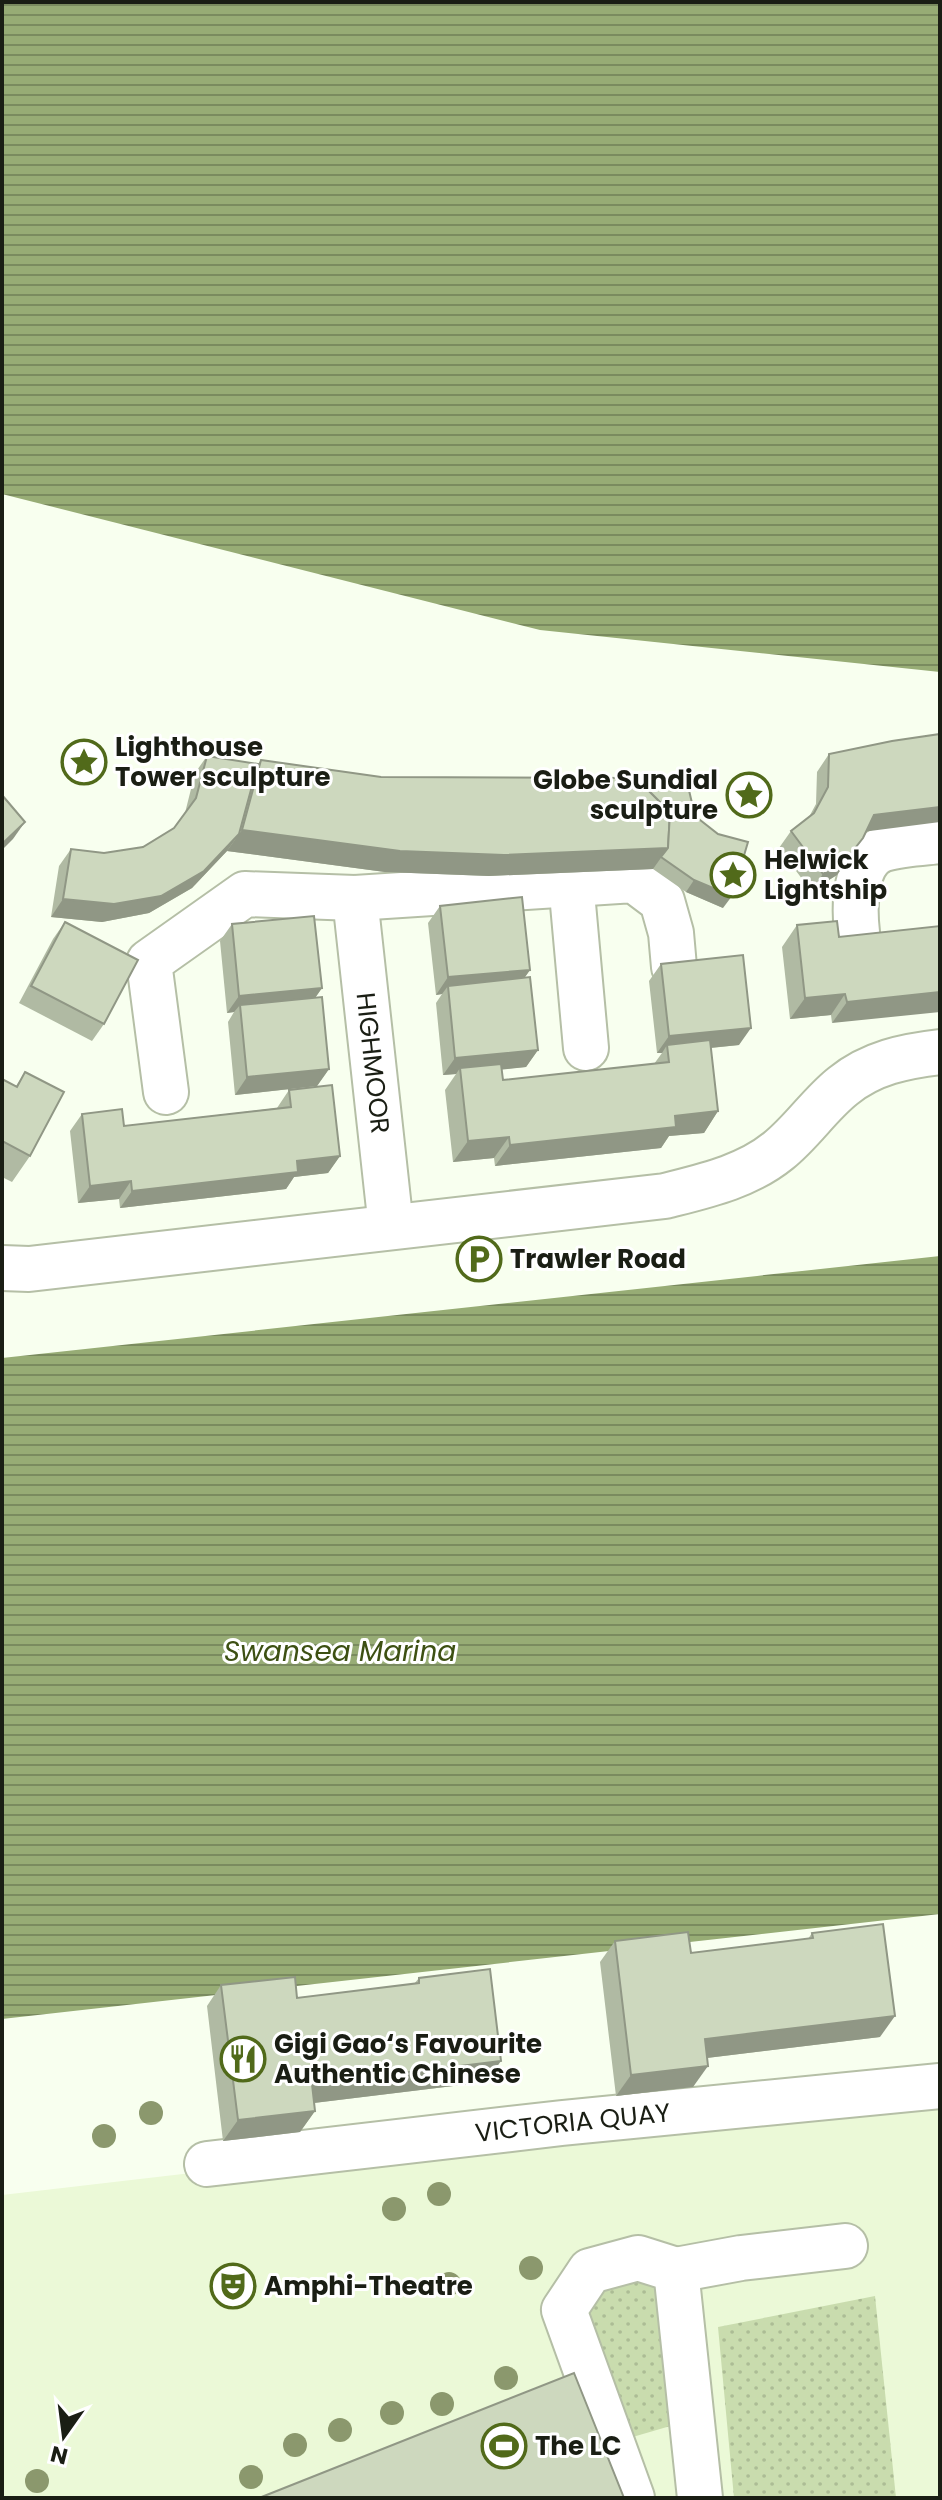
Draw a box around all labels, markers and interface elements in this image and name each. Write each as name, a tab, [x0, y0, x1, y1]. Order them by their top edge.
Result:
place label: Lighthouse Tower sculpture	[115, 729, 330, 795]
place icon: Lighthouse Tower sculpture	[60, 738, 108, 786]
place label: Globe Sundial sculpture	[533, 762, 718, 828]
place icon: Globe Sundial sculpture	[725, 771, 773, 819]
place label: Helwick Lightship	[764, 842, 887, 908]
place icon: Helwick Lightship	[709, 851, 757, 899]
street label: HIGHMOOR	[347, 991, 399, 1135]
parking icon: Trawler Road	[455, 1235, 503, 1283]
place label: Trawler Road	[510, 1241, 686, 1277]
water label: Swansea Marina	[224, 1632, 456, 1671]
place label: Gigi Gao‘s Favourite Authentic Chinese	[274, 2026, 542, 2092]
restaurant icon: Gigi Gao‘s Favourite Authentic Chinese	[219, 2035, 267, 2083]
street label: VICTORIA QUAY	[473, 2094, 672, 2151]
theatre icon: Amphi-Theatre	[209, 2262, 257, 2310]
place label: Amphi-Theatre	[264, 2268, 473, 2304]
north arrow	[24, 2396, 104, 2476]
sports icon: The LC	[480, 2422, 528, 2470]
place label: The LC	[535, 2428, 622, 2464]
text: N	[48, 2438, 71, 2472]

